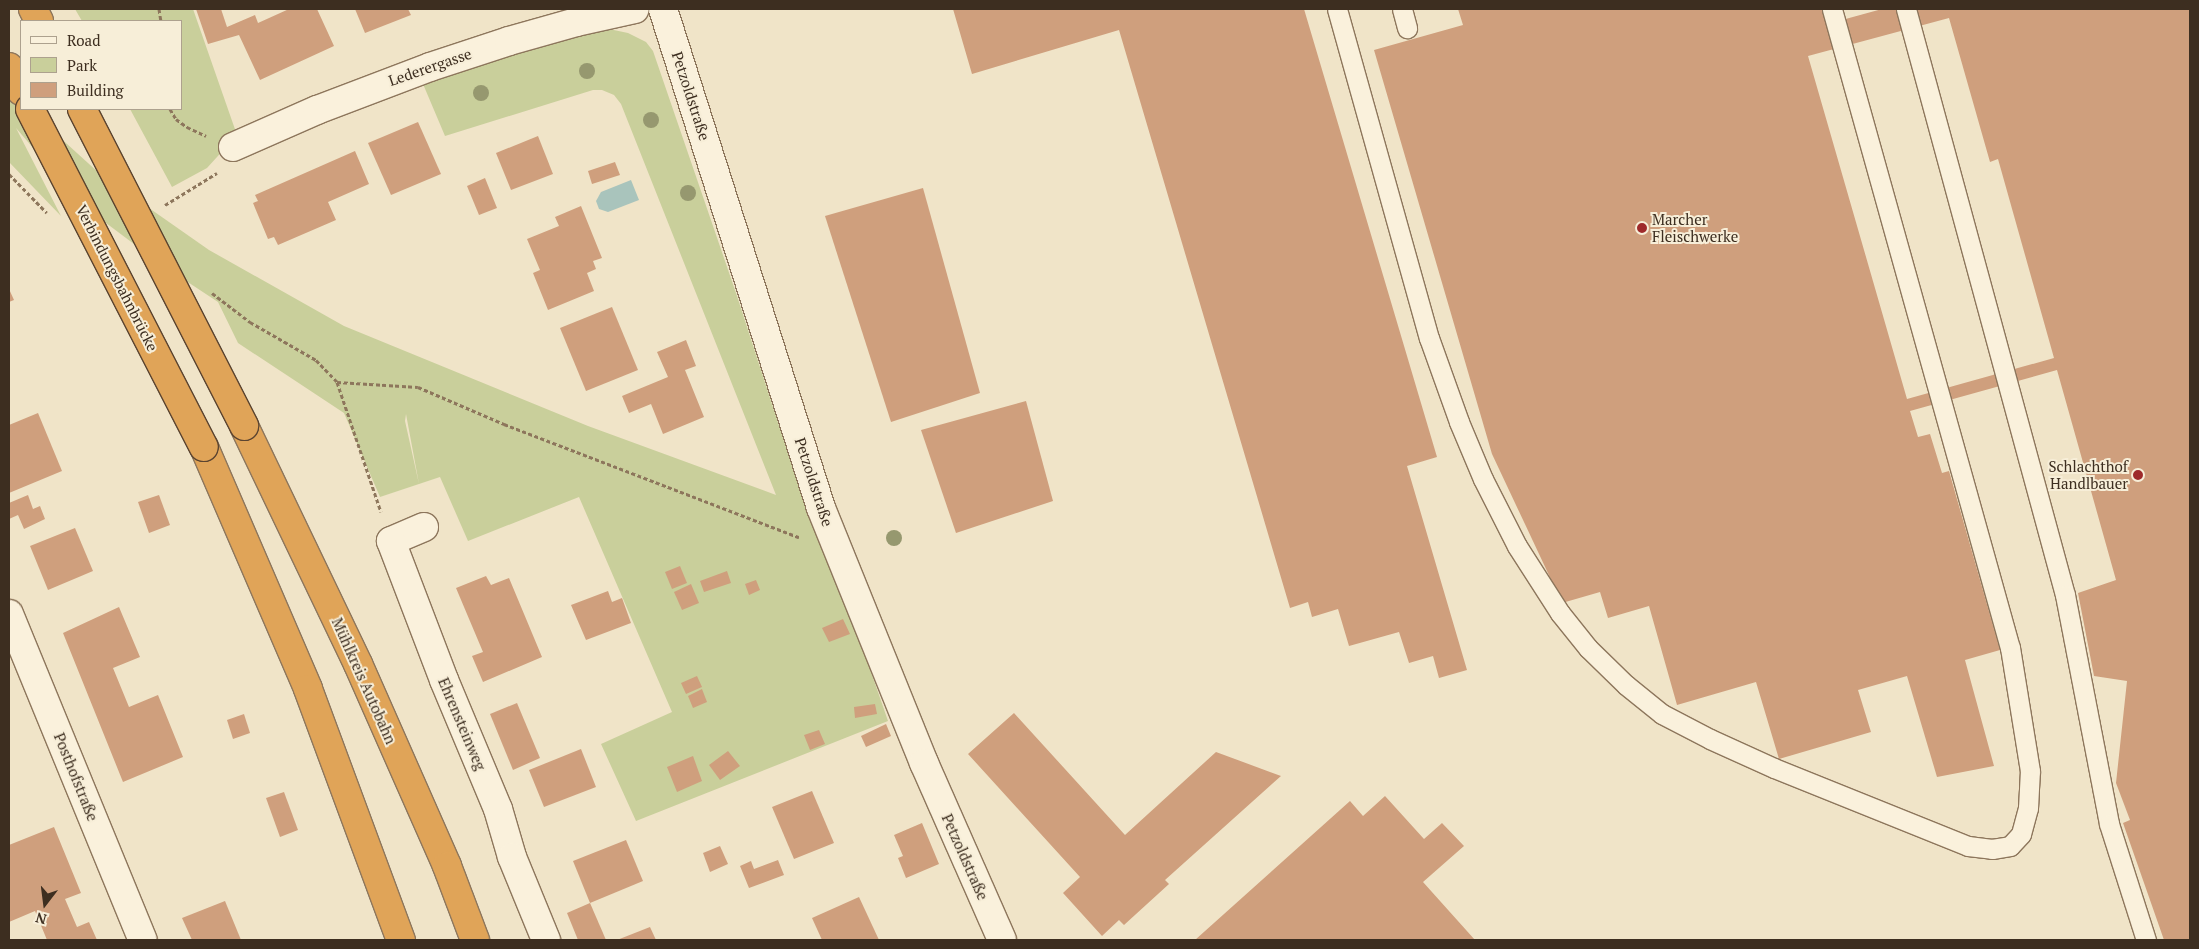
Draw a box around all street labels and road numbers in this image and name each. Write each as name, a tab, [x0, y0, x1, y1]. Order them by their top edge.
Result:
street label: Lederergasse	[386, 44, 474, 90]
street label: Petzoldstraße	[668, 49, 714, 143]
street label: Verbindungsbahnbrücke	[72, 202, 162, 354]
street label: Petzoldstraße	[791, 435, 837, 529]
street label: Mühlkreis Autobahn	[328, 615, 400, 747]
street label: Ehrensteinweg	[434, 675, 490, 773]
street label: Posthofstraße	[50, 730, 102, 824]
street label: Petzoldstraße	[938, 811, 992, 903]

